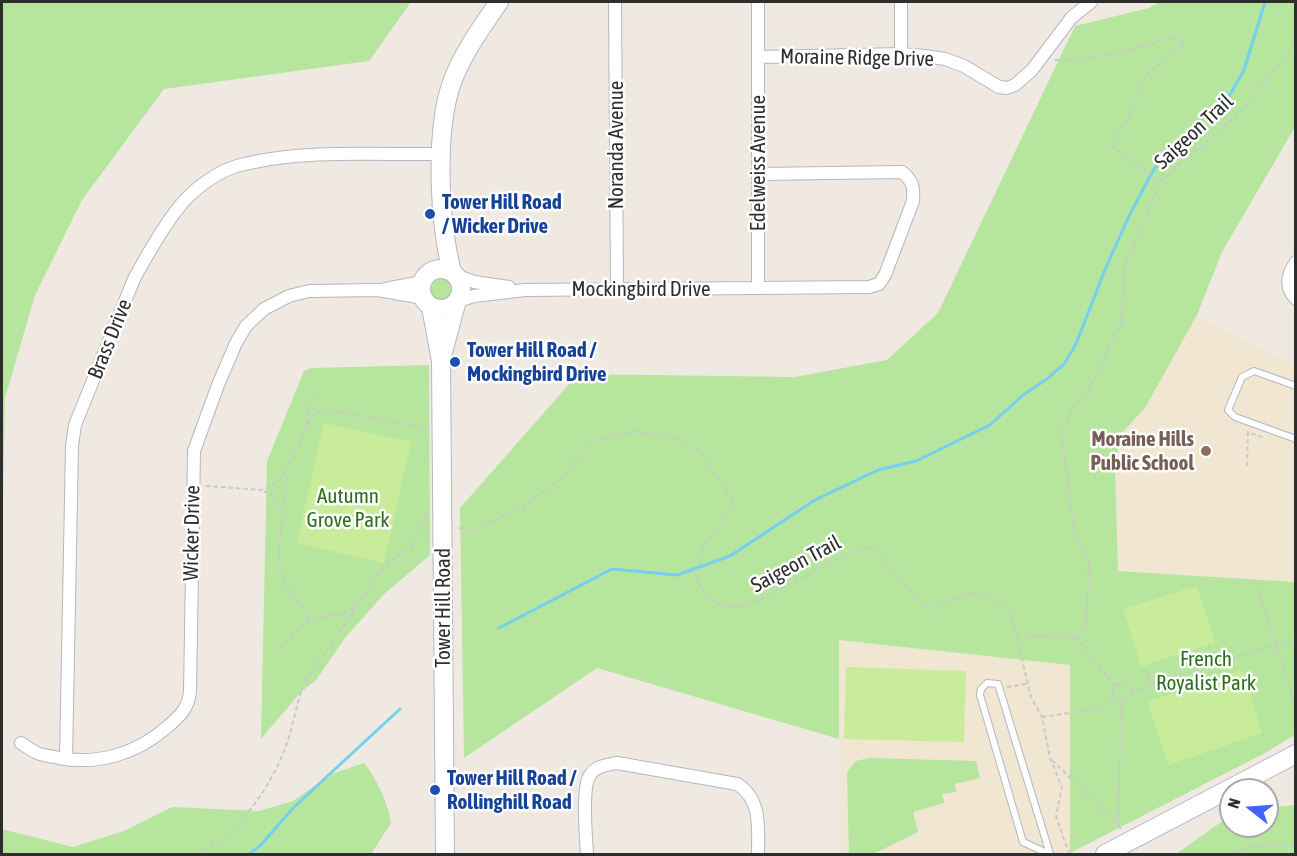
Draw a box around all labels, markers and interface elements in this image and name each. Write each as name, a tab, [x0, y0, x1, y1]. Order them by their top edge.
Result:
street label: Moraine Ridge Drive	[780, 44, 934, 72]
street label: Noranda Avenue	[603, 81, 629, 209]
street label: Saigeon Trail	[1149, 89, 1239, 175]
street label: Edelweiss Avenue	[745, 95, 771, 231]
place label: Tower Hill Road / Wicker Drive	[442, 189, 562, 239]
marker: Tower Hill Road / Wicker Drive	[423, 207, 437, 221]
street label: Mockingbird Drive	[572, 276, 710, 302]
street label: Brass Drive	[83, 295, 137, 383]
place label: Tower Hill Road / Mockingbird Drive	[467, 337, 606, 387]
marker: Tower Hill Road / Mockingbird Drive	[448, 355, 462, 369]
place label: Moraine Hills Public School	[1090, 426, 1194, 476]
marker: Moraine Hills Public School	[1199, 444, 1213, 458]
park label: Autumn Grove Park	[307, 483, 389, 533]
street label: Wicker Drive	[179, 485, 205, 581]
street label: Saigeon Trail	[747, 530, 845, 598]
street label: Tower Hill Road	[430, 548, 456, 668]
park label: French Royalist Park	[1156, 646, 1256, 696]
place label: Tower Hill Road / Rollinghill Road	[447, 765, 577, 815]
north arrow	[1219, 778, 1279, 838]
marker: Tower Hill Road / Rollinghill Road	[428, 783, 442, 797]
text: N	[1224, 796, 1244, 810]

